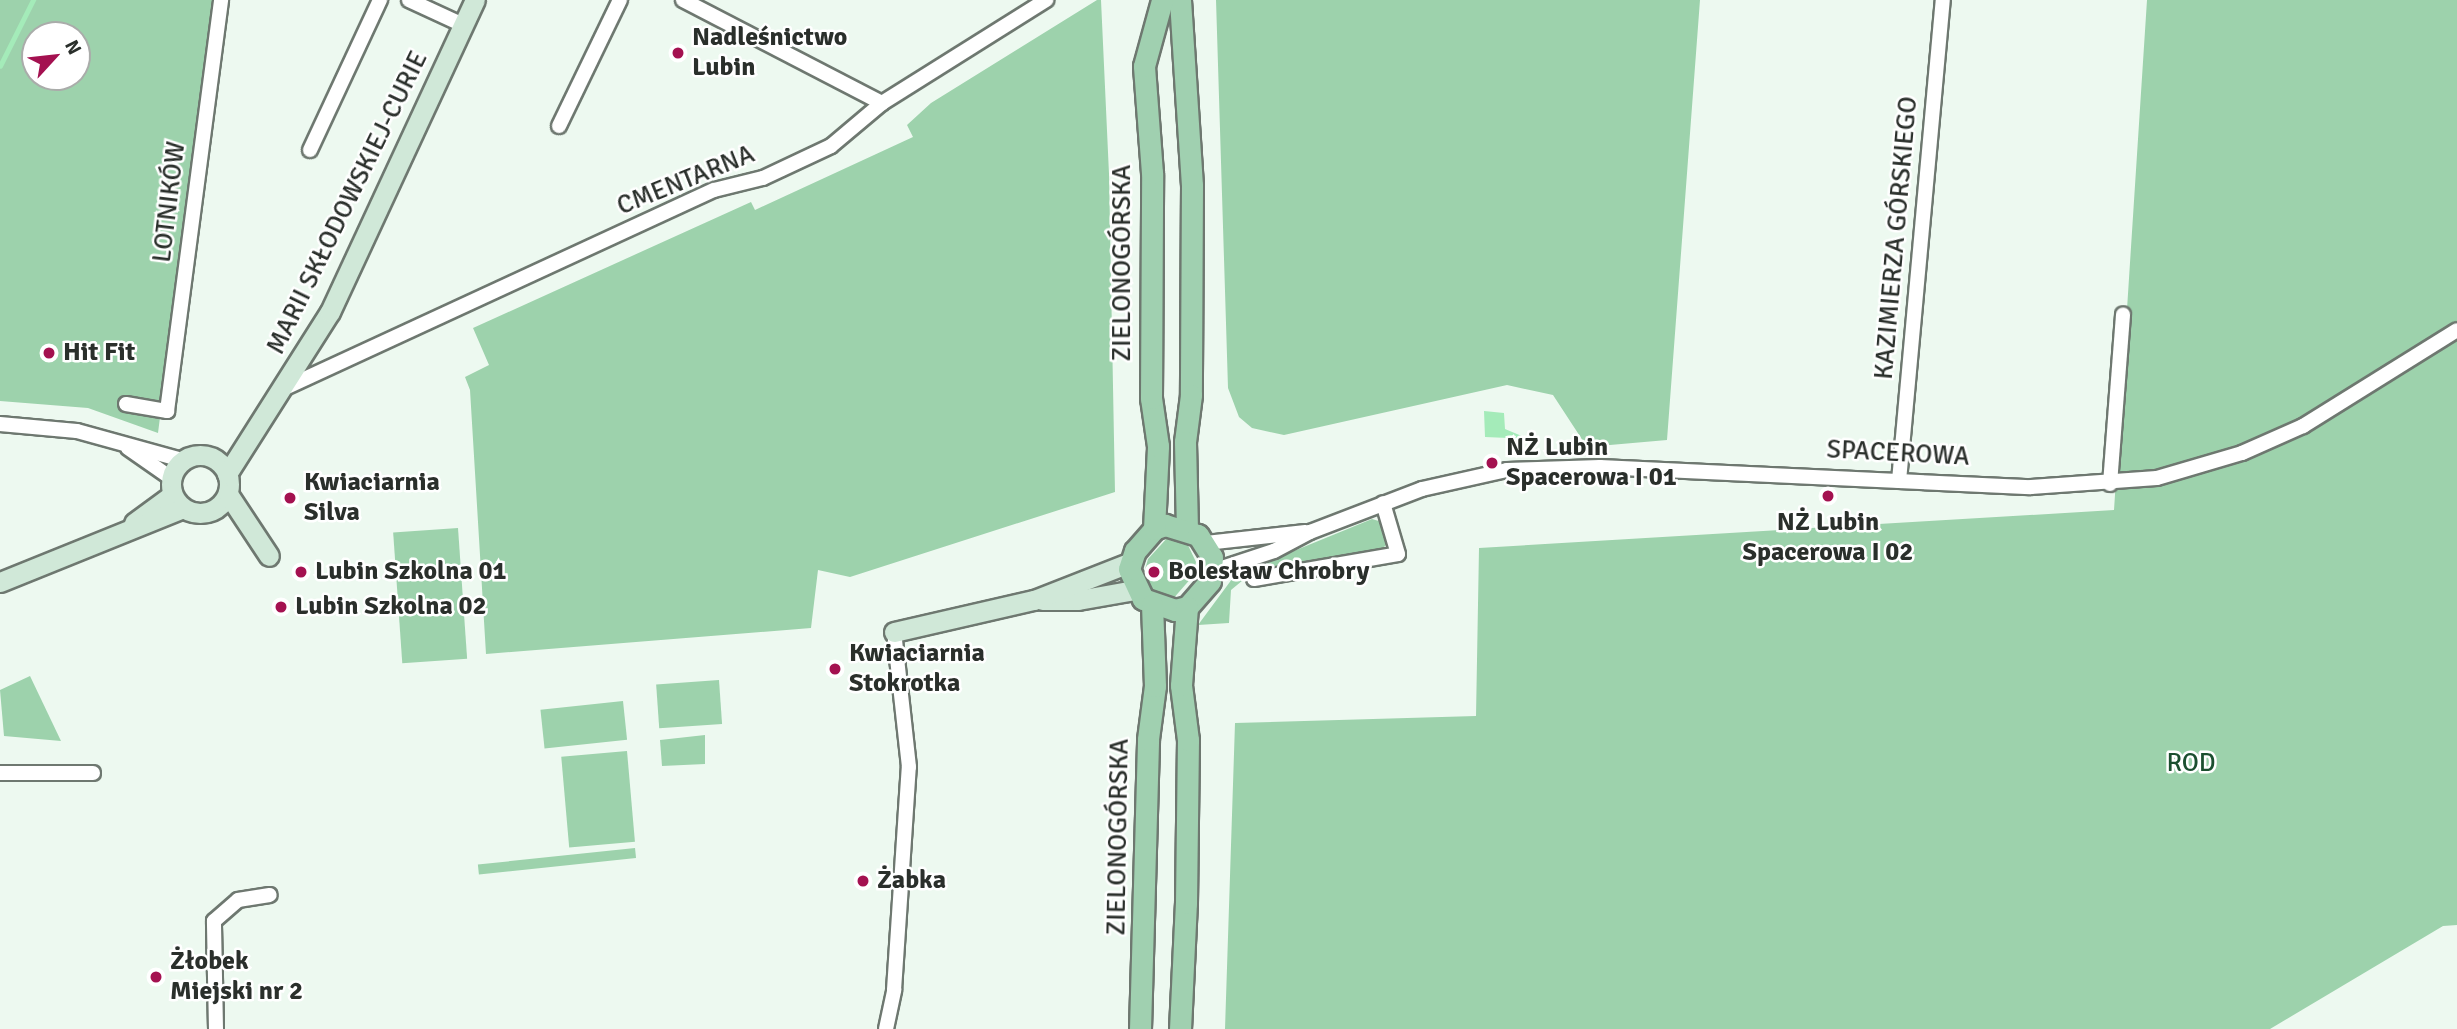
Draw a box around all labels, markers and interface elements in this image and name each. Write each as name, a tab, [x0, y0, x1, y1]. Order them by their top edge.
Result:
north arrow	[21, 21, 91, 91]
place label: Nadleśnictwo Lubin	[692, 22, 847, 84]
text: N	[59, 36, 87, 59]
marker: Nadleśnictwo Lubin	[670, 45, 686, 61]
street label: MARII SKŁODOWSKIEJ-CURIE	[261, 46, 435, 360]
street label: KAZIMIERZA GÓRSKIEGO	[1869, 95, 1925, 381]
street label: CMENTARNA	[613, 139, 759, 223]
street label: LOTNIKÓW	[147, 140, 193, 264]
street label: ZIELONOGÓRSKA	[1107, 165, 1139, 361]
place label: Hit Fit	[63, 337, 135, 369]
marker: Hit Fit	[41, 345, 57, 361]
place label: NŻ Lubin Spacerowa I 01	[1506, 432, 1677, 494]
street label: SPACEROWA	[1826, 435, 1970, 473]
marker: NŻ Lubin Spacerowa I 01	[1484, 455, 1500, 471]
place label: Kwiaciarnia Silva	[304, 467, 440, 528]
marker: NŻ Lubin Spacerowa I 02	[1820, 488, 1836, 504]
marker: Kwiaciarnia Silva	[282, 490, 298, 506]
place label: NŻ Lubin Spacerowa I 02	[1743, 507, 1913, 568]
place label: Lubin Szkolna 01	[315, 556, 507, 588]
place label: Bolesław Chrobry	[1168, 556, 1369, 588]
marker: Lubin Szkolna 01	[293, 564, 309, 580]
marker: Bolesław Chrobry	[1146, 564, 1162, 580]
place label: Lubin Szkolna 02	[295, 591, 487, 623]
marker: Lubin Szkolna 02	[273, 599, 289, 615]
place label: Kwiaciarnia Stokrotka	[849, 638, 985, 700]
marker: Kwiaciarnia Stokrotka	[827, 661, 843, 677]
street label: ZIELONOGÓRSKA	[1102, 738, 1136, 936]
park label: ROD	[2166, 748, 2216, 780]
place label: Żabka	[877, 865, 946, 897]
marker: Żabka	[855, 873, 871, 889]
place label: Żłobek Miejski nr 2	[170, 946, 303, 1007]
marker: Żłobek Miejski nr 2	[148, 969, 164, 985]

